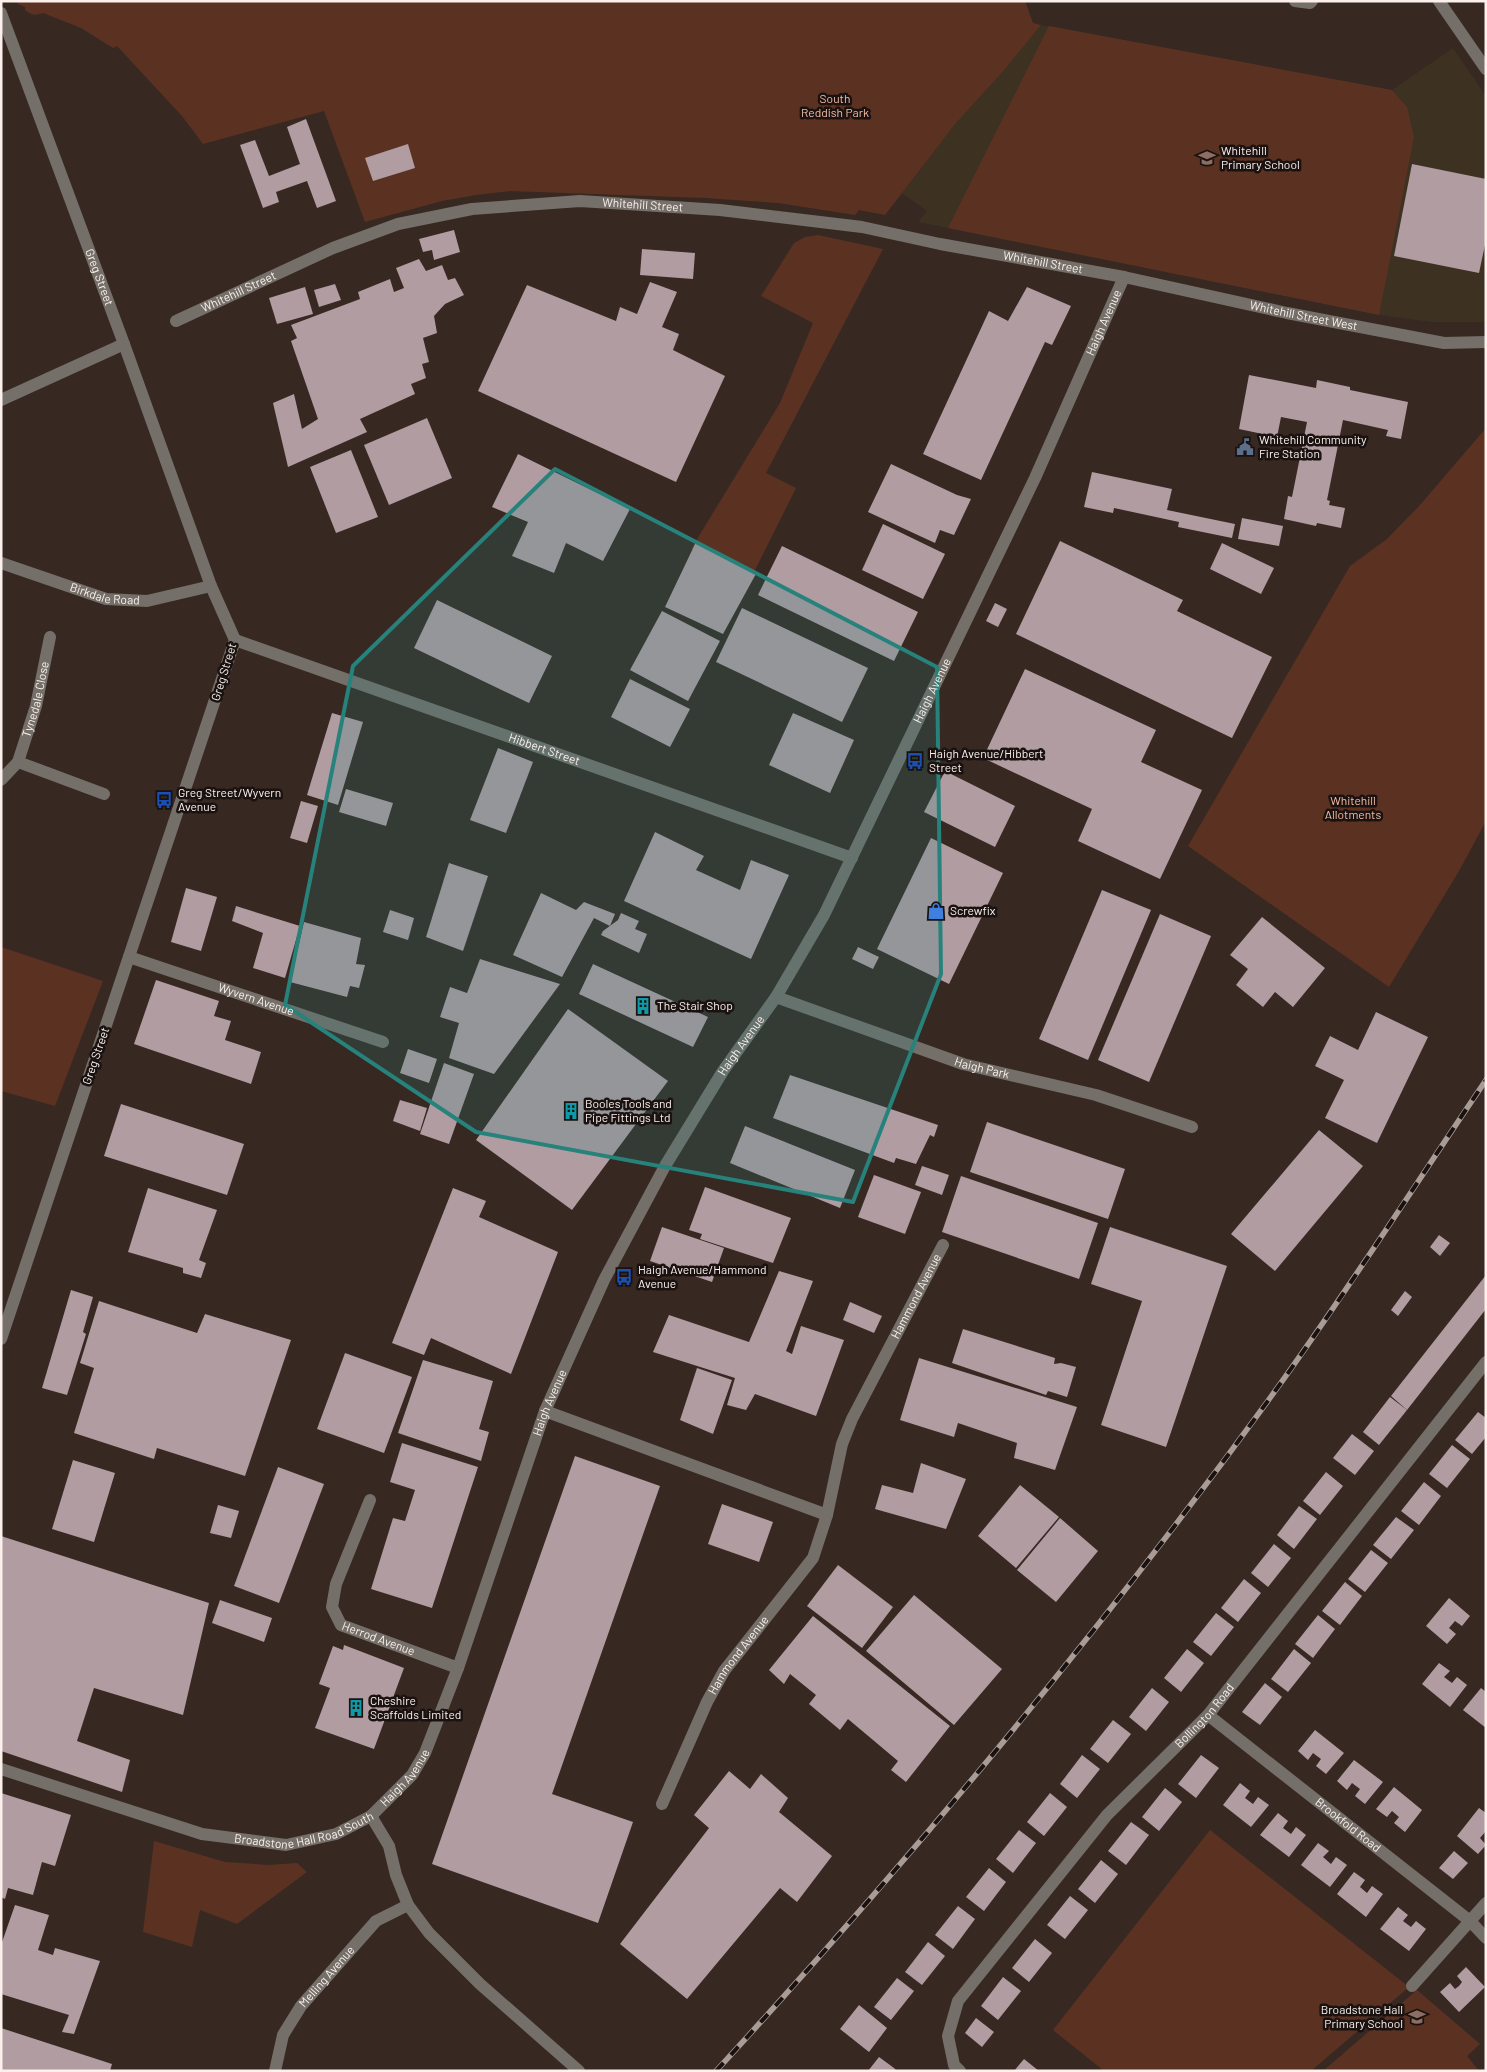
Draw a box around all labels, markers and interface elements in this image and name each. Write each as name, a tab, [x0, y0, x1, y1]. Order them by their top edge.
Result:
park label: South Reddish Park	[801, 91, 869, 119]
place label: Whitehill Primary School	[1221, 143, 1300, 171]
school or university icon: Whitehill Primary School	[1197, 148, 1217, 168]
street label: Whitehill Street	[602, 194, 684, 214]
street label: Greg Street	[83, 247, 117, 307]
street label: Whitehill Street	[1002, 247, 1084, 276]
street label: Whitehill Street	[198, 268, 278, 314]
street label: Haigh Avenue	[1082, 287, 1124, 357]
street label: Whitehill Street West	[1248, 297, 1359, 332]
place label: Whitehill Community Fire Station	[1259, 432, 1367, 460]
public building icon: Whitehill Community Fire Station	[1235, 437, 1255, 457]
street label: Birkdale Road	[68, 579, 140, 607]
street label: Greg Street	[208, 641, 238, 702]
street label: Haigh Avenue	[910, 655, 953, 725]
street label: Tynedale Close	[18, 660, 51, 739]
street label: Hibbert Street	[507, 729, 582, 767]
place label: Haigh Avenue/Hibbert Street	[929, 746, 1043, 774]
bus stop icon: Haigh Avenue/Hibbert Street	[905, 751, 925, 771]
place label: Greg Street/Wyvern Avenue	[178, 785, 281, 813]
bus stop icon: Greg Street/Wyvern Avenue	[154, 790, 174, 810]
park label: Whitehill Allotments	[1325, 793, 1381, 821]
shop icon: Screwfix	[926, 901, 946, 921]
place label: Screwfix	[950, 903, 996, 917]
street label: Wyvern Avenue	[217, 979, 296, 1018]
building icon: The Stair Shop	[633, 996, 653, 1016]
place label: The Stair Shop	[657, 998, 733, 1012]
street label: Haigh Avenue	[714, 1012, 767, 1078]
street label: Greg Street	[79, 1025, 111, 1086]
street label: Haigh Park	[953, 1054, 1011, 1081]
place label: Booles Tools and Pipe Fittings Ltd	[585, 1096, 672, 1124]
building icon: Booles Tools and Pipe Fittings Ltd	[561, 1101, 581, 1121]
street label: Hammond Avenue	[887, 1251, 943, 1341]
place label: Haigh Avenue/Hammond Avenue	[638, 1262, 767, 1290]
bus stop icon: Haigh Avenue/Hammond Avenue	[614, 1267, 634, 1287]
street label: Haigh Avenue	[529, 1367, 569, 1437]
street label: Hammond Avenue	[705, 1613, 771, 1696]
street label: Herrod Avenue	[340, 1618, 417, 1658]
street label: Bollington Road	[1171, 1680, 1236, 1750]
place label: Cheshire Scaffolds Limited	[370, 1693, 461, 1721]
building icon: Cheshire Scaffolds Limited	[346, 1698, 366, 1718]
street label: Haigh Avenue	[377, 1747, 432, 1809]
street label: Brookfold Road	[1313, 1794, 1384, 1854]
street label: Broadstone Hall Road South	[233, 1808, 375, 1851]
street label: Melling Avenue	[295, 1943, 357, 2010]
place label: Broadstone Hall Primary School	[1321, 2002, 1403, 2030]
school or university icon: Broadstone Hall Primary School	[1407, 2007, 1427, 2027]

